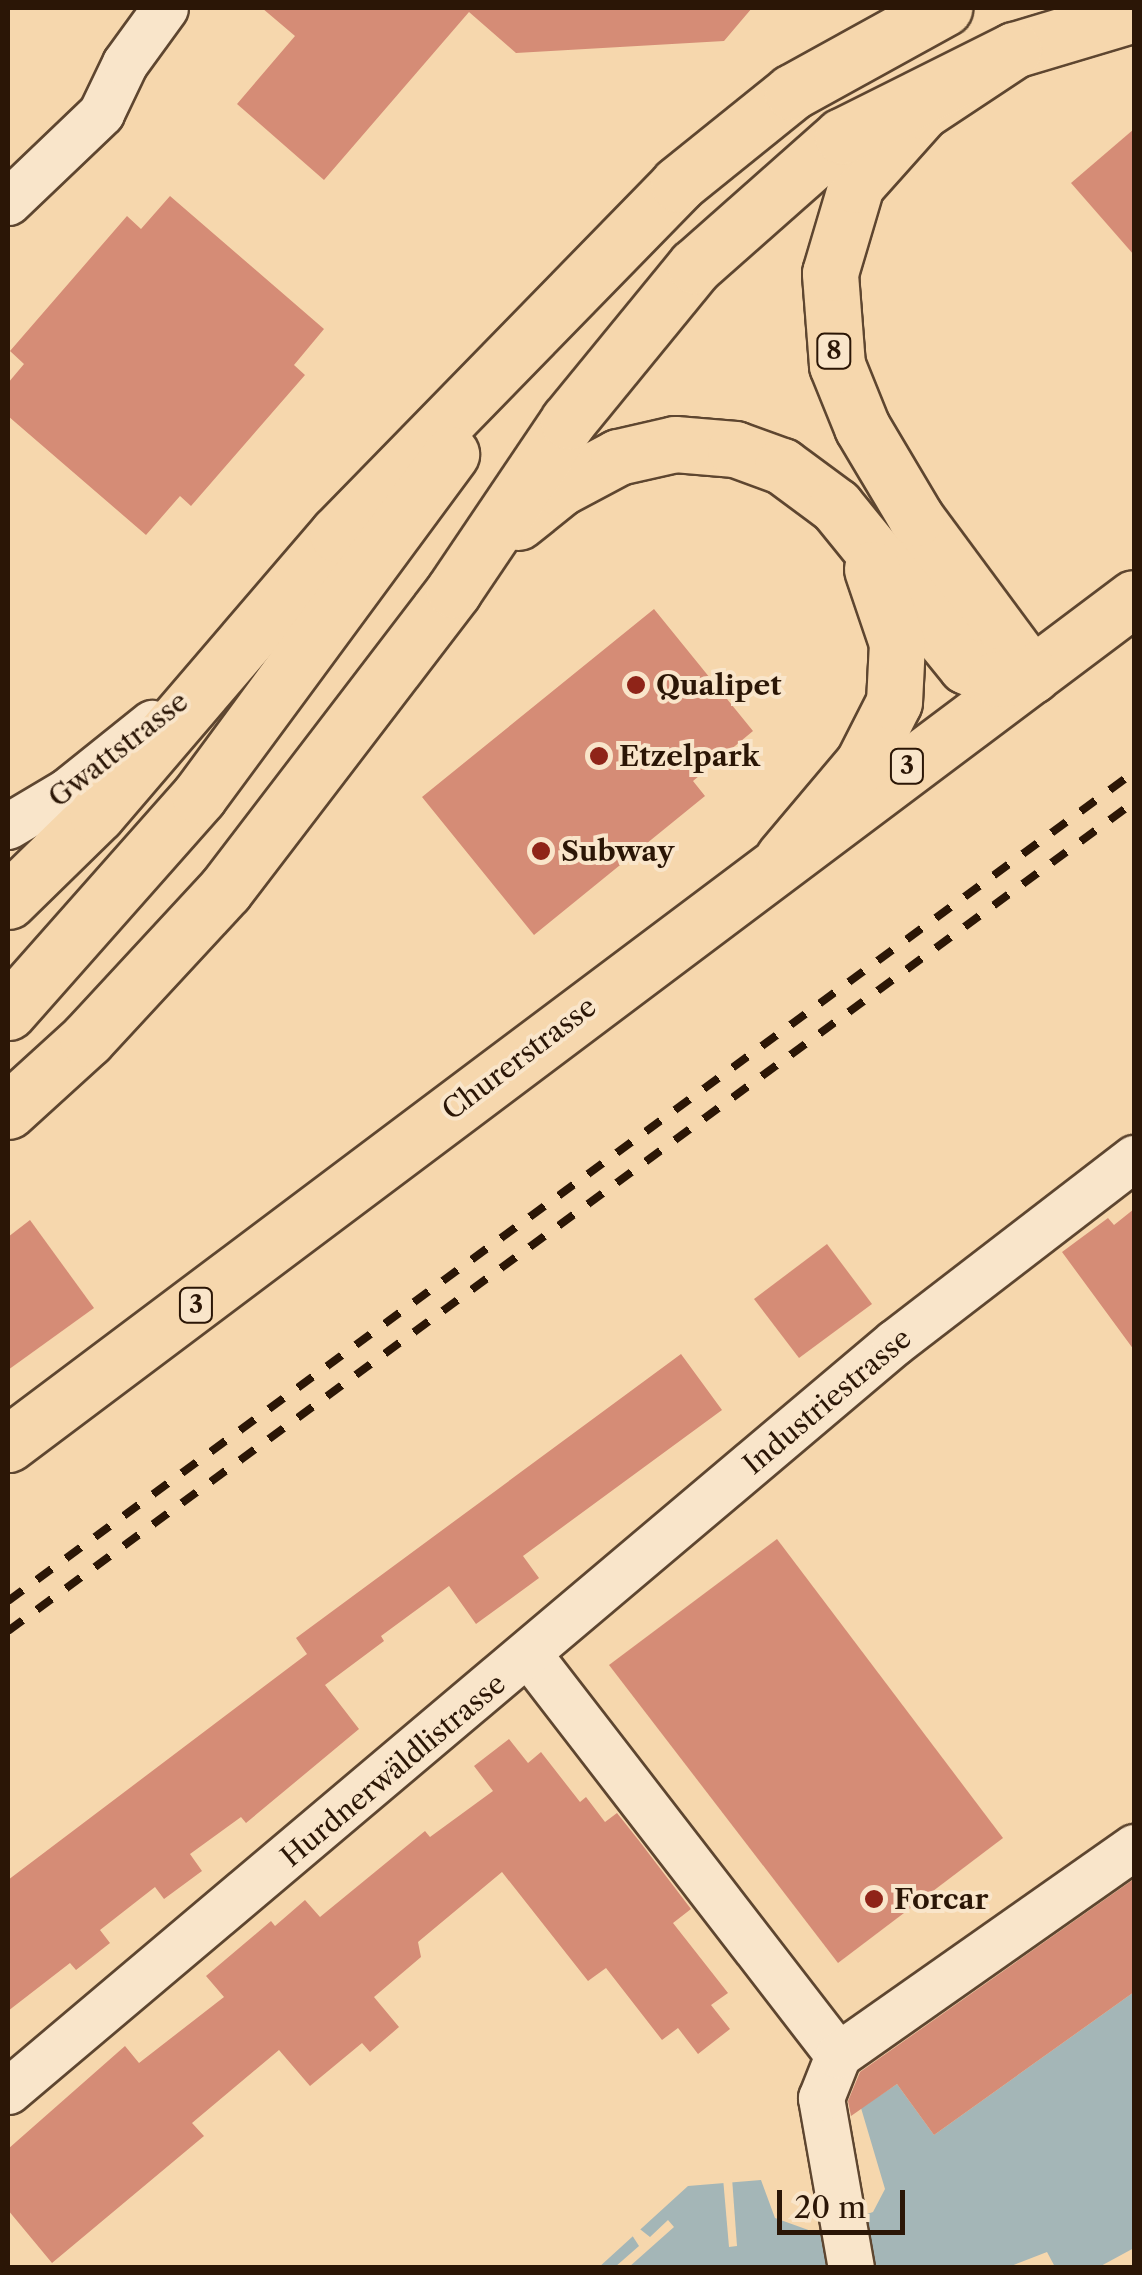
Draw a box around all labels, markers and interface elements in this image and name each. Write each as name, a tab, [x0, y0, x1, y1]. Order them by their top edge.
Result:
road number: 8	[814, 331, 854, 371]
place label: Qualipet	[656, 668, 781, 702]
marker: Qualipet	[625, 674, 647, 696]
street label: Gwattstrasse	[42, 684, 194, 814]
place label: Etzelpark	[619, 739, 760, 773]
marker: Etzelpark	[588, 745, 610, 767]
road number: 3	[890, 746, 924, 786]
place label: Subway	[561, 834, 674, 868]
marker: Subway	[530, 840, 552, 862]
street label: Churerstrasse	[436, 989, 602, 1127]
road number: 3	[178, 1285, 214, 1325]
street label: Industriestrasse	[736, 1321, 918, 1481]
street label: Hurdnerwäldlistrasse	[274, 1666, 512, 1874]
place label: Forcar	[894, 1882, 988, 1916]
marker: Forcar	[863, 1888, 885, 1910]
scale bar	[782, 2170, 910, 2232]
text: 20 m	[794, 2189, 866, 2226]

